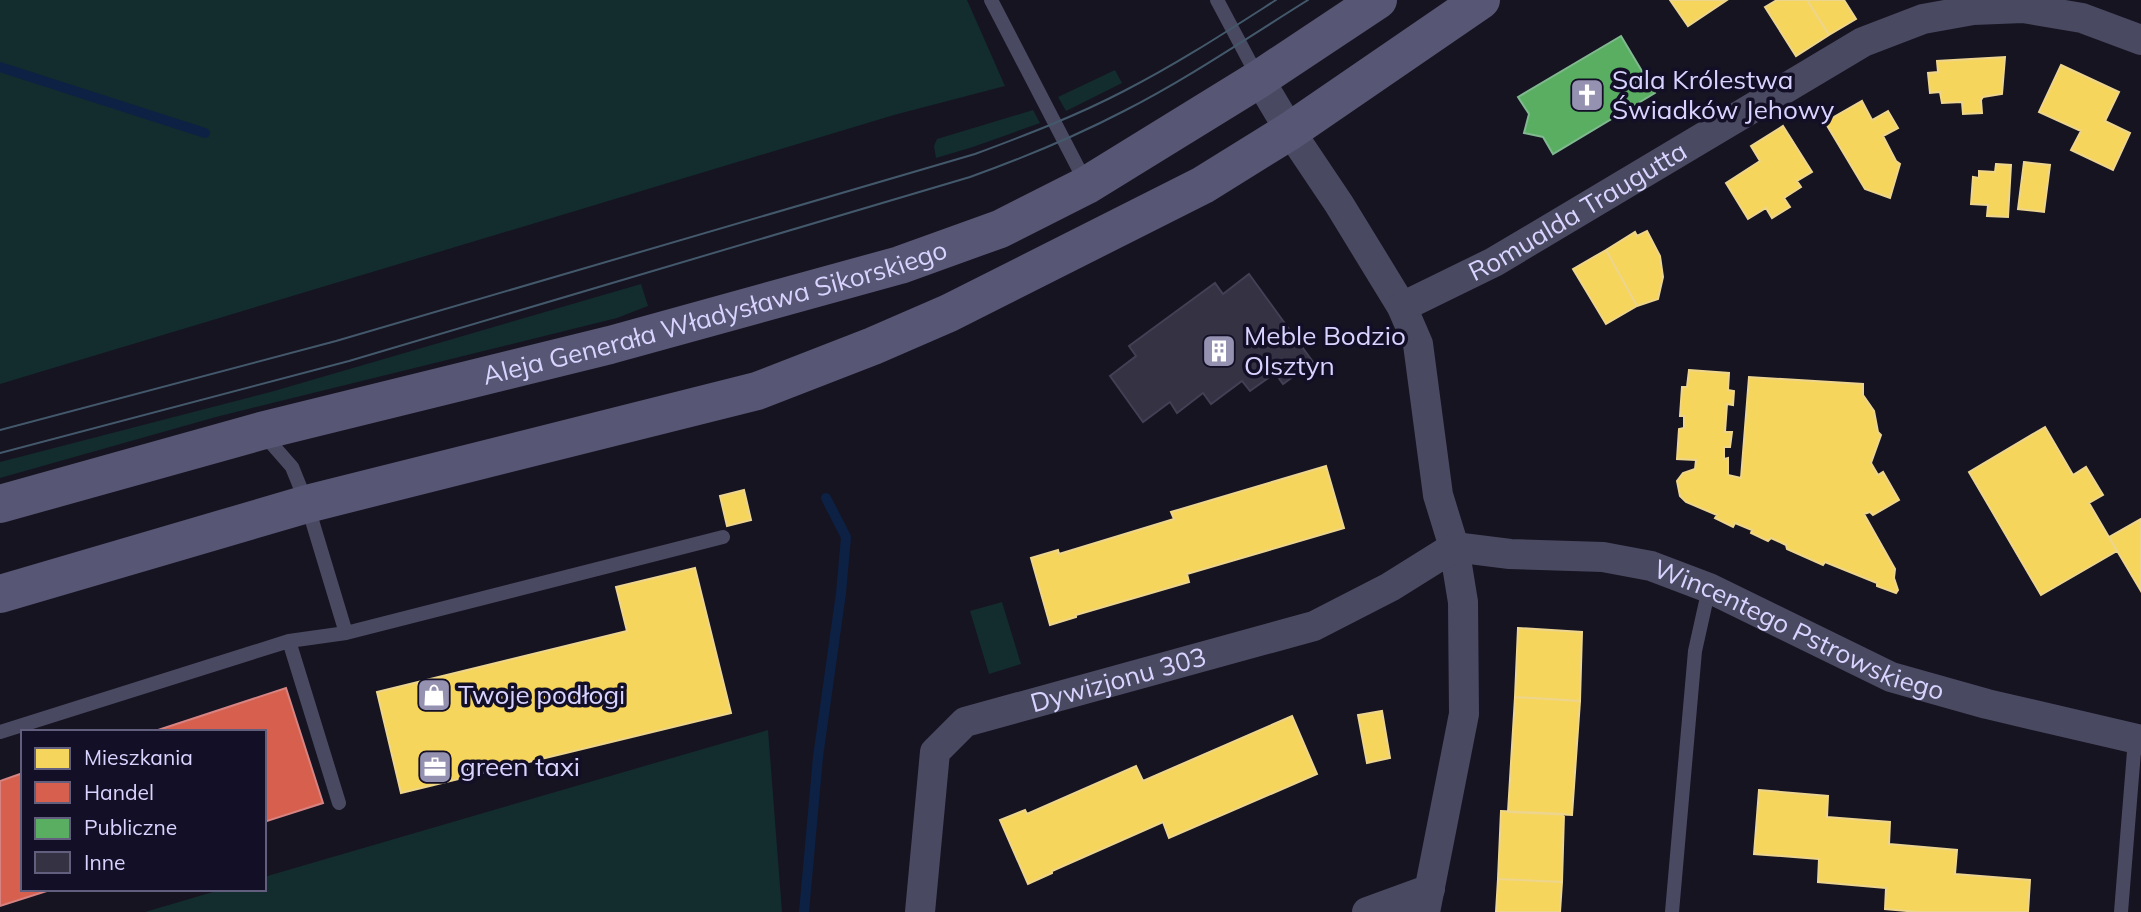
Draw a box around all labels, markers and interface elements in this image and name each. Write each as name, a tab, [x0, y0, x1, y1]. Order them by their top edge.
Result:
place label: Sala Królestwa Świadków Jehowy	[1612, 63, 1835, 126]
church icon: Sala Królestwa Świadków Jehowy	[1568, 76, 1606, 114]
street label: Romualda Traugutta	[1463, 134, 1693, 288]
street label: Aleja Generała Władysława Sikorskiego	[479, 232, 951, 392]
place label: Meble Bodzio Olsztyn	[1244, 319, 1406, 382]
building icon: Meble Bodzio Olsztyn	[1200, 332, 1238, 370]
street label: Wincentego Pstrowskiego	[1649, 552, 1948, 707]
street label: Dywizjonu 303	[1026, 639, 1210, 719]
shop icon: Twoje podłogi	[415, 676, 453, 714]
place label: Twoje podłogi	[458, 678, 625, 711]
legend	[21, 730, 266, 891]
text: Mieszkania	[84, 744, 193, 770]
office icon: green taxi	[416, 748, 454, 786]
place label: green taxi	[460, 750, 580, 783]
text: Handel	[84, 779, 154, 805]
text: Publiczne	[84, 814, 177, 840]
text: Inne	[84, 849, 125, 875]

